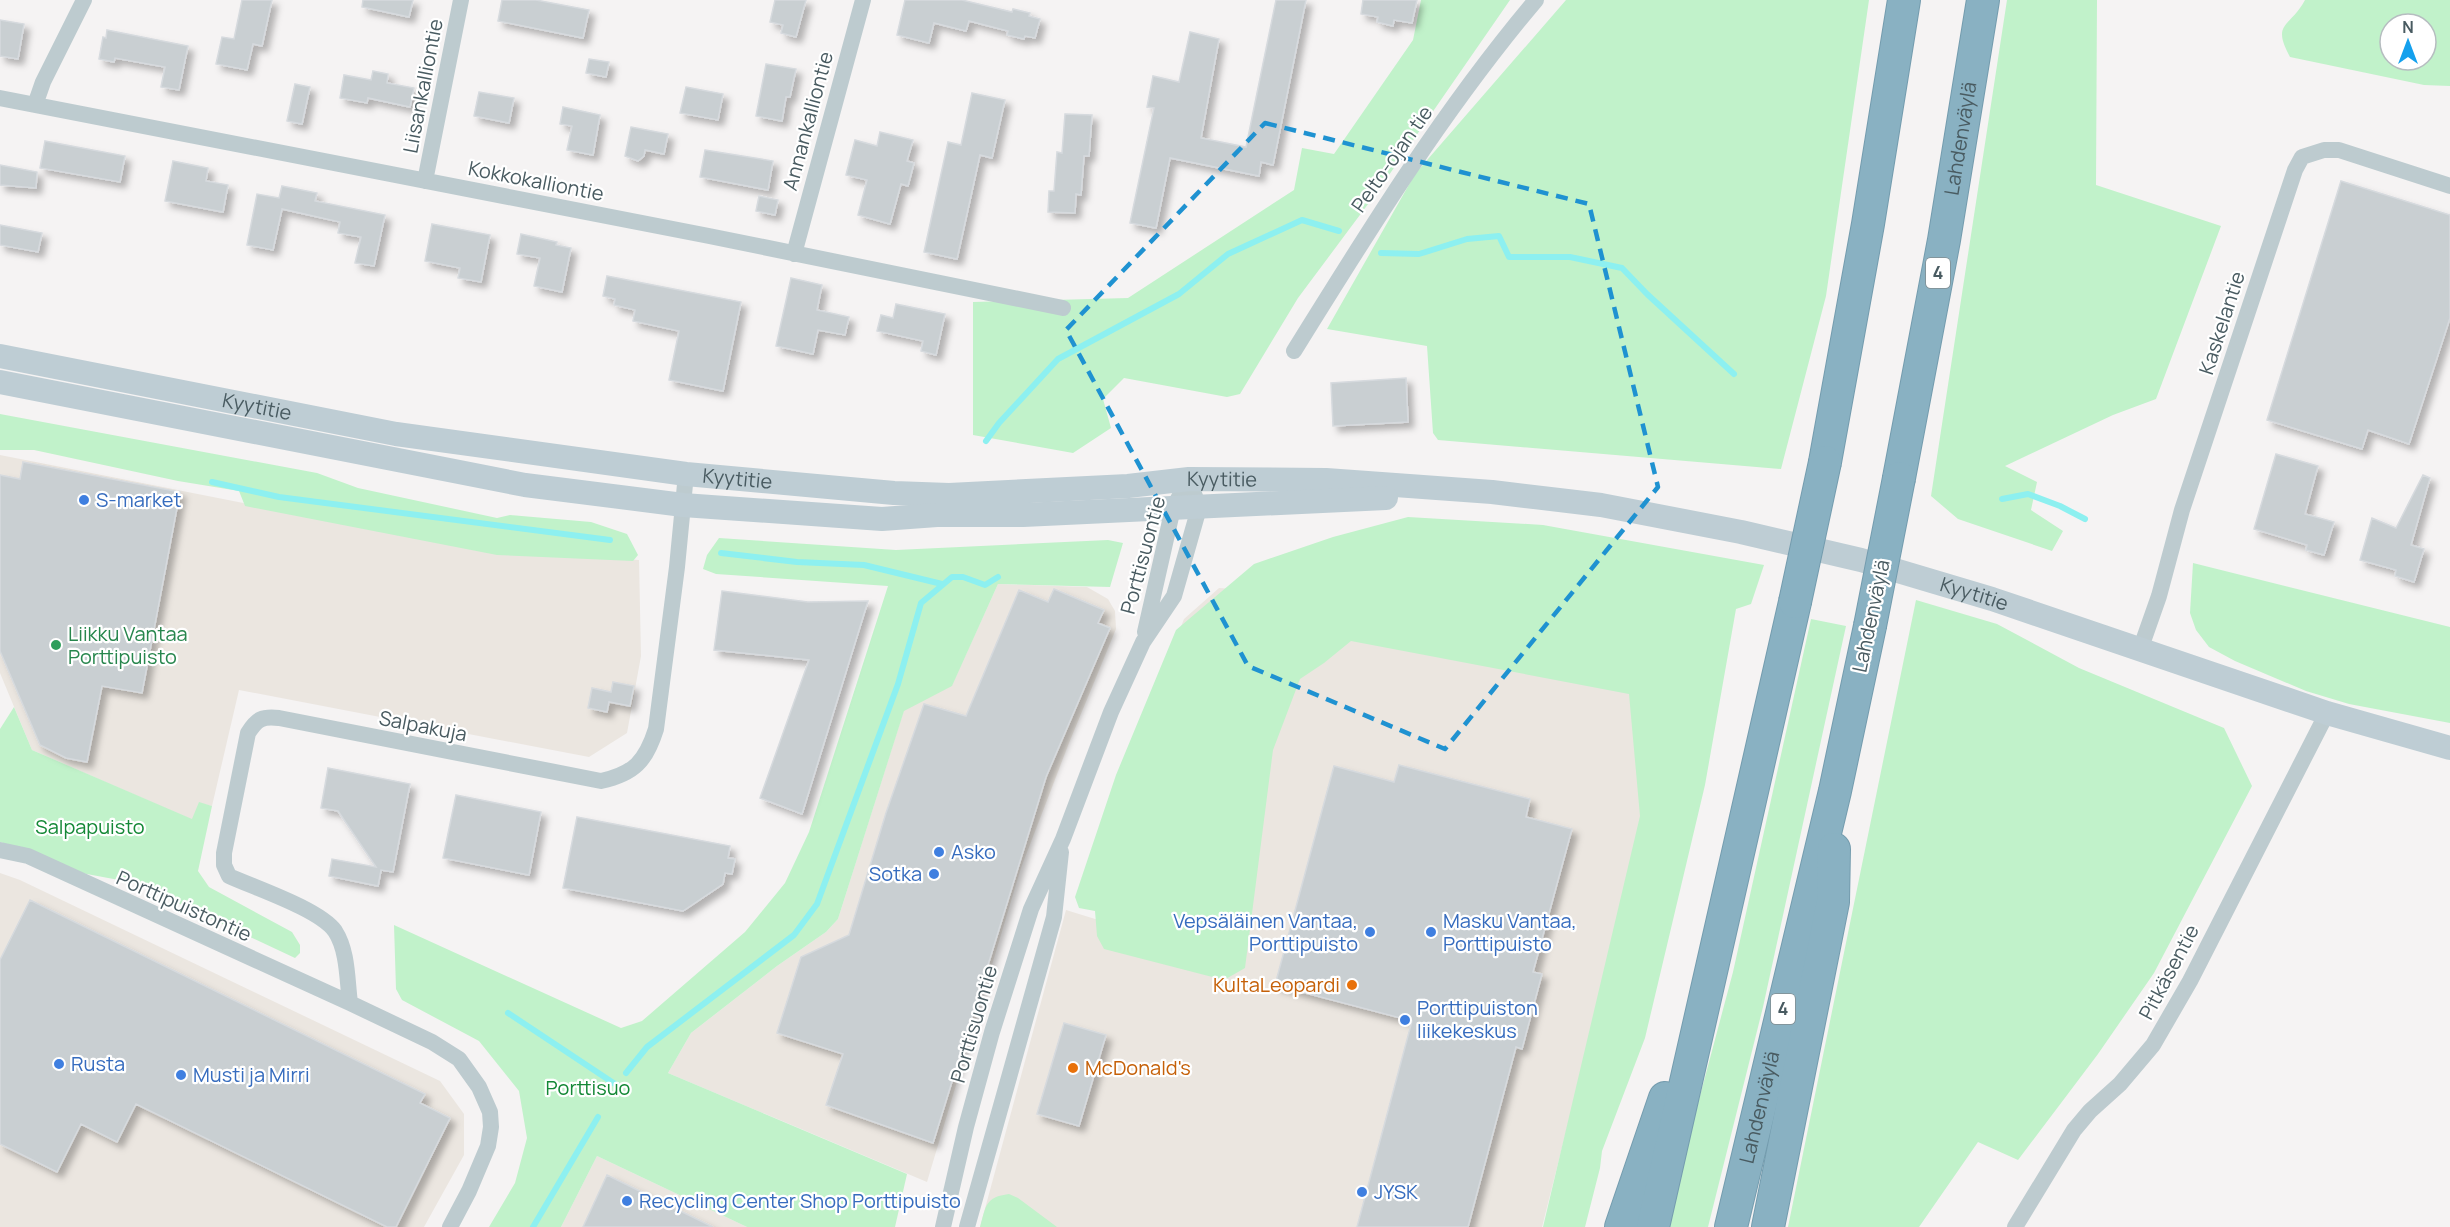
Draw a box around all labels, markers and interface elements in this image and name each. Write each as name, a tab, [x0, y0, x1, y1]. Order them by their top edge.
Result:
north arrow	[2378, 12, 2438, 72]
street label: Liisankalliontie	[396, 16, 449, 155]
text: N	[2402, 16, 2414, 38]
street label: Annankalliontie	[776, 49, 839, 193]
street label: Lahdenväylä	[1937, 80, 1983, 197]
street label: Pelto-ojan tie	[1345, 100, 1438, 217]
street label: Kokkokalliontie	[466, 154, 606, 207]
road number: 4	[1926, 258, 1950, 288]
street label: Kaskelantie	[2192, 268, 2251, 378]
street label: Kyytitie	[220, 386, 294, 426]
street label: Kyytitie	[701, 462, 774, 495]
street label: Kyytitie	[1187, 465, 1257, 492]
place label: S-market	[96, 486, 181, 513]
marker: S-market	[77, 493, 91, 507]
street label: Porttisuontie	[1114, 493, 1171, 617]
street label: Lahdenväylä	[1845, 557, 1896, 675]
street label: Kyytitie	[1937, 570, 2012, 617]
place label: Liikku Vantaa Porttipuisto	[68, 620, 188, 670]
marker: Liikku Vantaa Porttipuisto	[49, 638, 63, 652]
street label: Salpakuja	[377, 704, 469, 747]
park label: Salpapuisto	[35, 813, 145, 840]
place label: Asko	[951, 838, 996, 865]
marker: Asko	[932, 845, 946, 859]
place label: Sotka	[869, 860, 922, 887]
street label: Porttipuistontie	[112, 864, 256, 947]
marker: Sotka	[927, 867, 941, 881]
place label: Vepsäläinen Vantaa, Porttipuisto	[1173, 907, 1358, 957]
place label: Masku Vantaa, Porttipuisto	[1443, 907, 1577, 957]
street label: Pitkäsentie	[2132, 920, 2205, 1024]
marker: Vepsäläinen Vantaa, Porttipuisto	[1363, 925, 1377, 939]
marker: Masku Vantaa, Porttipuisto	[1424, 925, 1438, 939]
street label: Porttisuontie	[944, 962, 1003, 1086]
place label: KultaLeopardi	[1213, 971, 1340, 998]
marker: KultaLeopardi	[1345, 978, 1359, 992]
place label: Porttipuiston liikekeskus	[1417, 994, 1538, 1044]
road number: 4	[1771, 994, 1795, 1024]
marker: Porttipuiston liikekeskus	[1398, 1013, 1412, 1027]
street label: Lahdenväylä	[1733, 1048, 1786, 1166]
place label: Rusta	[71, 1050, 125, 1077]
place label: McDonald's	[1085, 1054, 1191, 1081]
marker: Rusta	[52, 1057, 66, 1071]
place label: Musti ja Mirri	[193, 1061, 310, 1088]
marker: McDonald's	[1066, 1061, 1080, 1075]
marker: Musti ja Mirri	[174, 1068, 188, 1082]
park label: Porttisuo	[546, 1074, 631, 1101]
place label: JYSK	[1374, 1178, 1418, 1205]
marker: JYSK	[1355, 1185, 1369, 1199]
place label: Recycling Center Shop Porttipuisto	[639, 1187, 961, 1214]
marker: Recycling Center Shop Porttipuisto	[620, 1194, 634, 1208]

